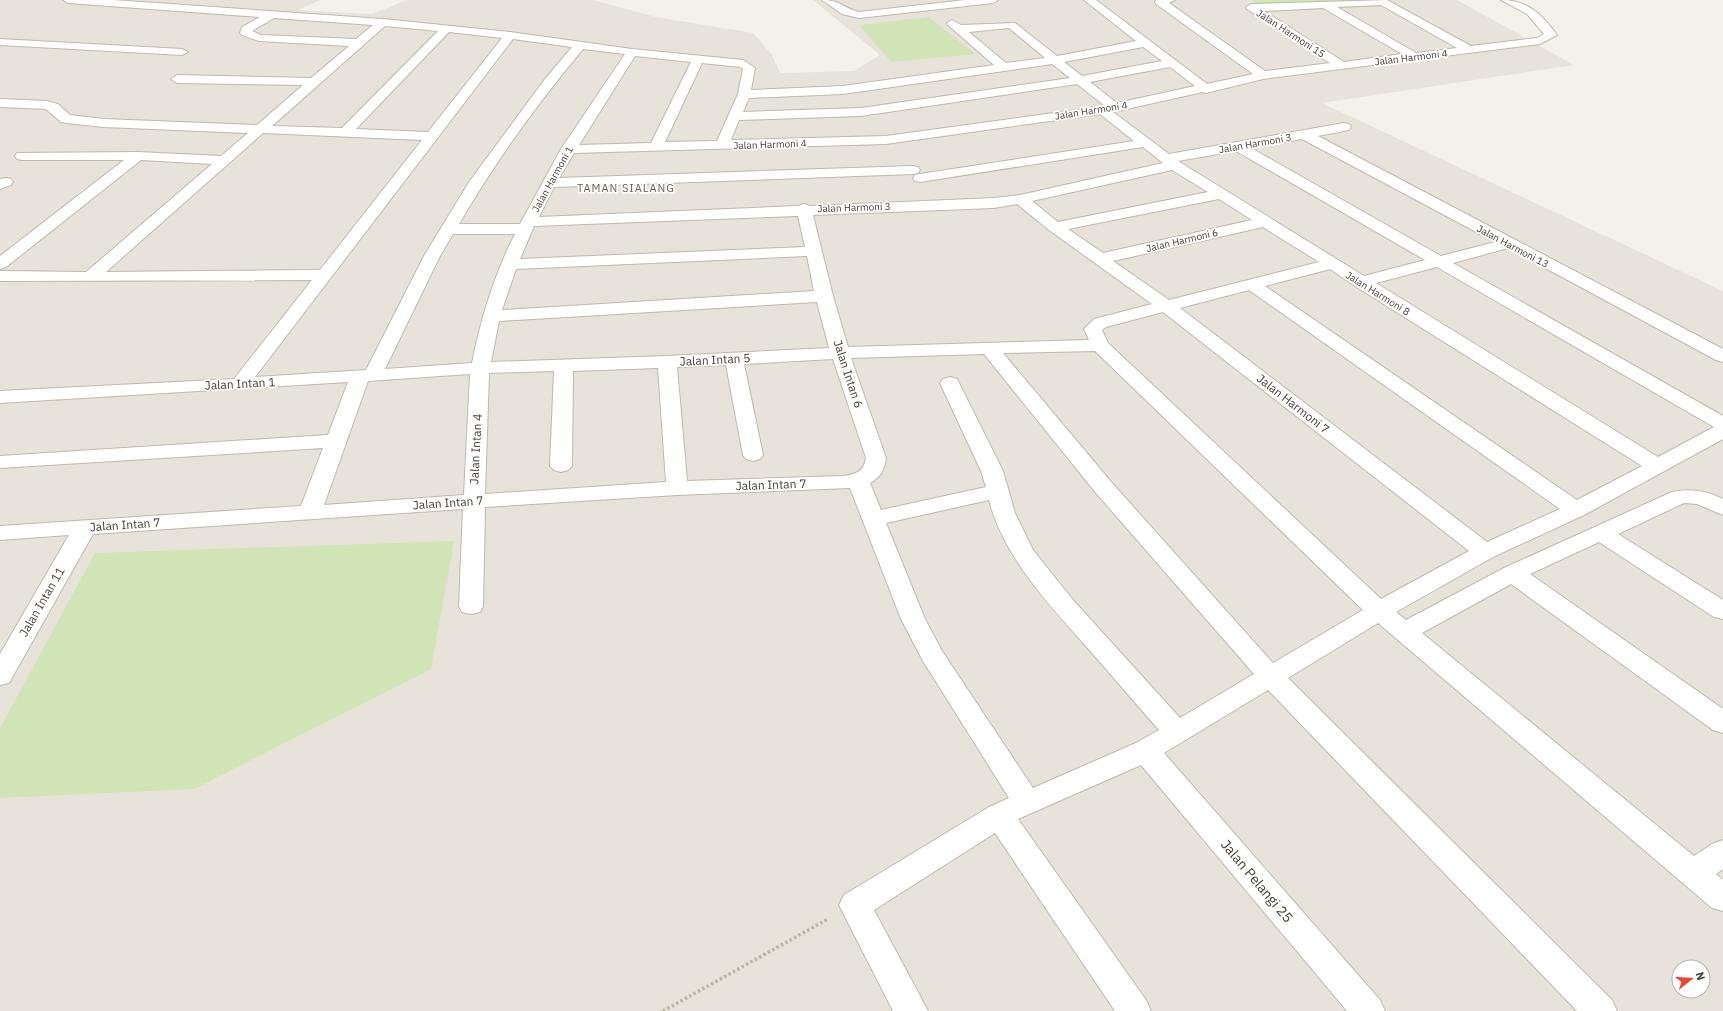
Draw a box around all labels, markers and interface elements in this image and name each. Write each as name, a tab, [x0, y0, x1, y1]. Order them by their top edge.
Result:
street label: Jalan Harmoni 15	[1254, 6, 1328, 61]
street label: Jalan Harmoni 4	[1374, 47, 1448, 68]
street label: Jalan Harmoni 4	[1054, 98, 1128, 123]
street label: Jalan Harmoni 3	[1218, 131, 1292, 156]
street label: Jalan Harmoni 4	[733, 137, 807, 152]
street label: Jalan Harmoni 1	[529, 144, 576, 215]
district label: TAMAN SIALANG	[577, 181, 675, 195]
street label: Jalan Harmoni 3	[817, 200, 891, 215]
street label: Jalan Harmoni 13	[1475, 222, 1551, 271]
street label: Jalan Harmoni 6	[1145, 226, 1219, 255]
street label: Jalan Harmoni 8	[1343, 268, 1412, 318]
street label: Jalan Intan 6	[830, 338, 867, 410]
street label: Jalan Intan 5	[679, 350, 751, 369]
street label: Jalan Harmoni 7	[1254, 371, 1333, 437]
street label: Jalan Intan 1	[204, 374, 276, 393]
street label: Jalan Intan 4	[466, 413, 485, 485]
street label: Jalan Intan 7	[735, 476, 807, 493]
street label: Jalan Intan 7	[412, 493, 484, 512]
street label: Jalan Intan 7	[89, 515, 161, 534]
street label: Jalan Intan 11	[16, 564, 68, 639]
street label: Jalan Pelangi 25	[1217, 836, 1297, 926]
north arrow	[1671, 959, 1711, 999]
text: N	[1693, 970, 1708, 982]

